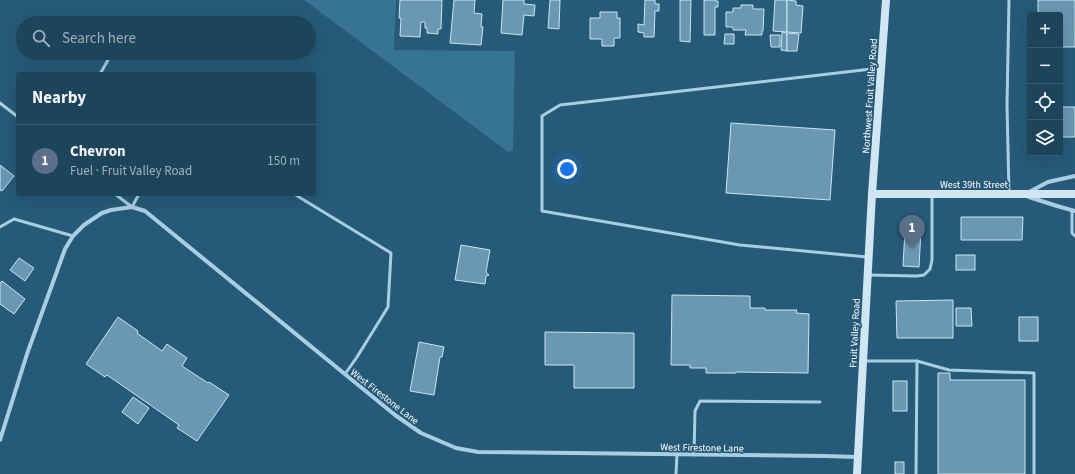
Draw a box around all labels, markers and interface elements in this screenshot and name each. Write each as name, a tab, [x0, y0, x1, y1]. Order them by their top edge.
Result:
map controls	[1027, 12, 1063, 156]
button: +	[1027, 12, 1063, 48]
search box	[16, 16, 316, 60]
icon: search	[30, 27, 52, 49]
text: Search here	[62, 28, 136, 49]
street label: Northwest Fruit Valley Road	[859, 38, 881, 154]
button: −	[1027, 48, 1063, 84]
button: locate	[1027, 84, 1063, 120]
text: Nearby	[32, 86, 86, 110]
button: layers	[1027, 120, 1063, 156]
text: Chevron	[70, 141, 126, 162]
text: 1	[42, 152, 48, 170]
text: 150 m	[267, 152, 300, 170]
your location	[557, 159, 577, 179]
text: Fuel · Fruit Valley Road	[70, 162, 192, 180]
street label: West 39th Street	[940, 178, 1009, 192]
pin: 1	[899, 215, 925, 248]
street label: Fruit Valley Road	[846, 298, 864, 368]
street label: West Firestone Lane	[347, 366, 422, 428]
street label: West Firestone Lane	[660, 440, 744, 456]

